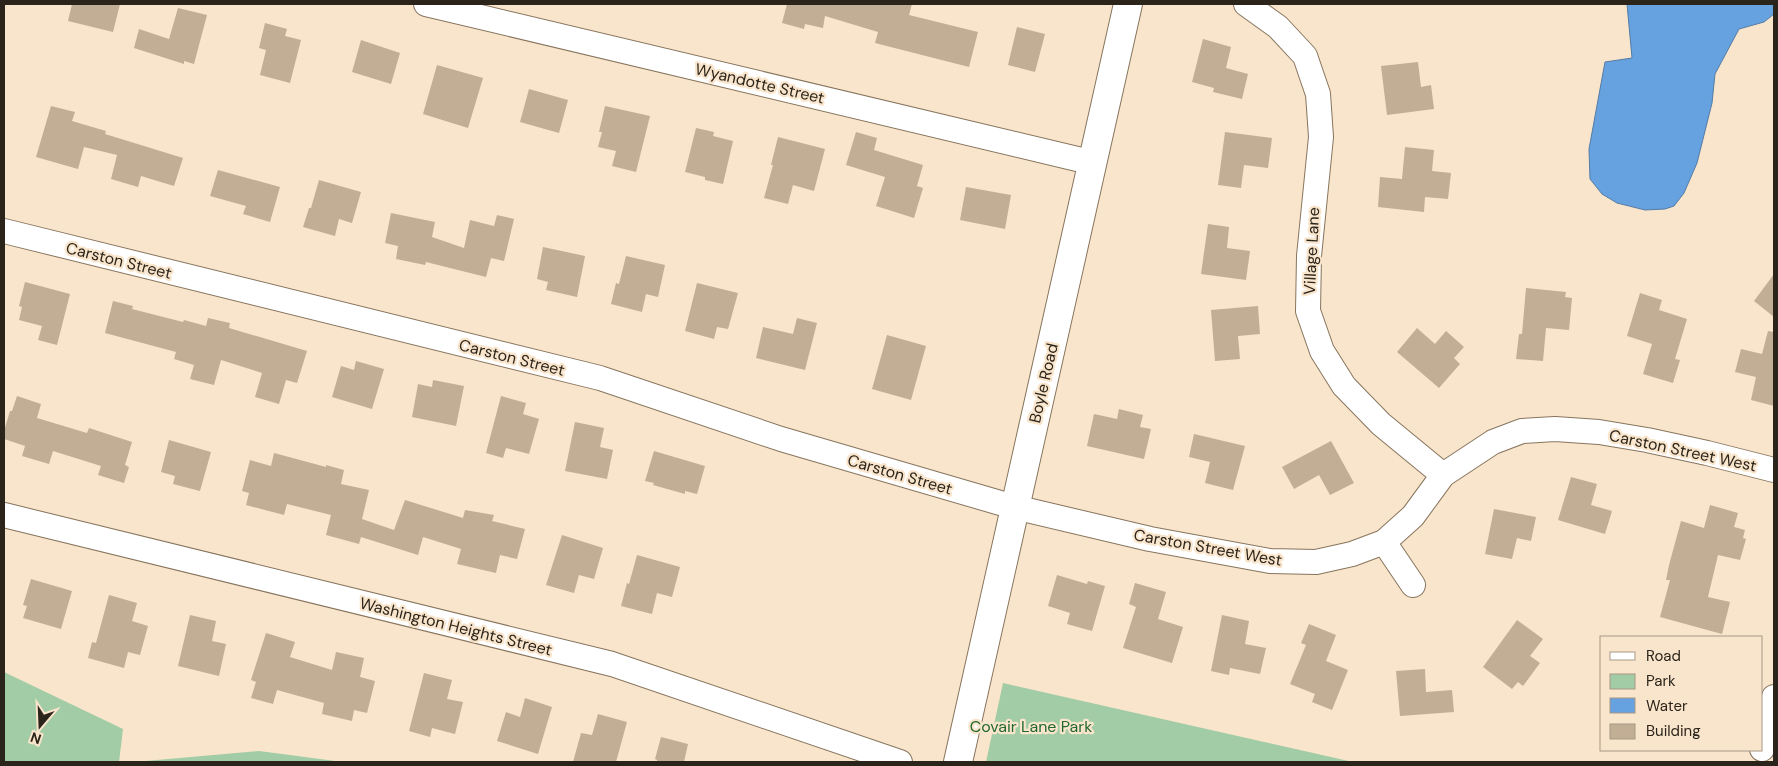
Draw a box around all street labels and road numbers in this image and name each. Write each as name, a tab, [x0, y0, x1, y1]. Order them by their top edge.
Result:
street label: Wyandotte Street	[693, 58, 827, 109]
street label: Village Lane	[1299, 207, 1324, 295]
street label: Carston Street	[64, 237, 174, 284]
street label: Carston Street	[457, 334, 567, 381]
street label: Boyle Road	[1024, 341, 1063, 425]
street label: Carston Street West	[1607, 425, 1758, 476]
street label: Carston Street	[845, 449, 955, 499]
street label: Carston Street West	[1132, 524, 1284, 571]
street label: Washington Heights Street	[358, 592, 554, 661]

